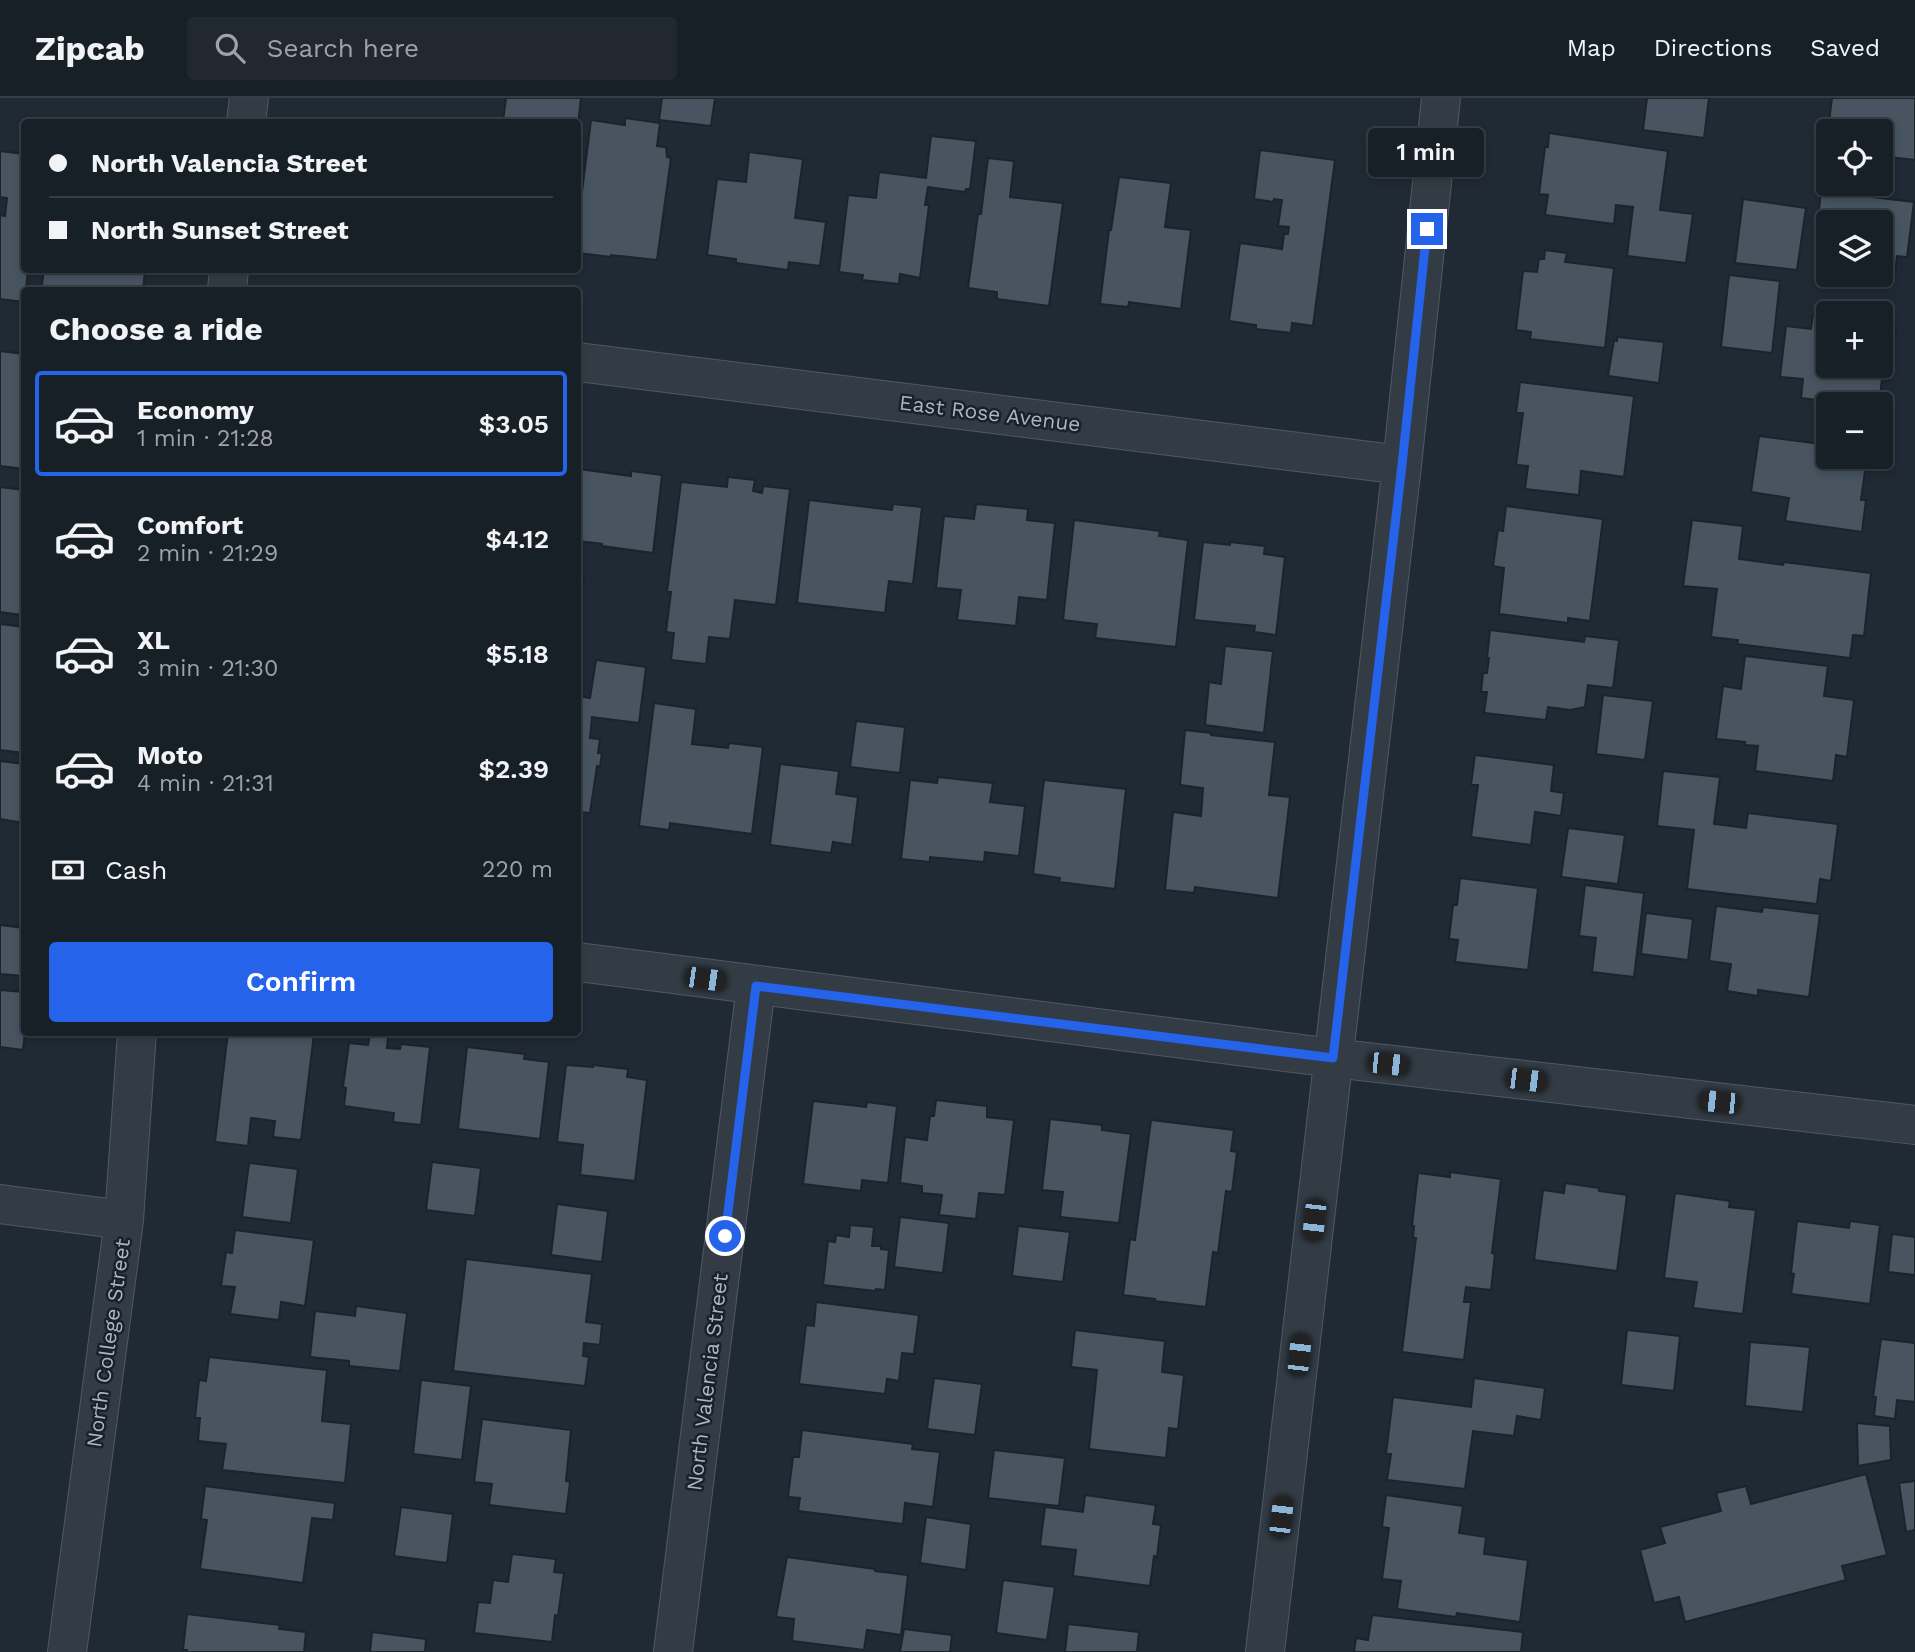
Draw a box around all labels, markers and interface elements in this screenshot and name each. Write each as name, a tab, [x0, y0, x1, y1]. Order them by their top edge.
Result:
search box	[187, 17, 677, 80]
text: Zipcab	[35, 29, 145, 68]
icon: search	[211, 29, 249, 67]
text: Search here	[267, 33, 419, 63]
text: Map	[1567, 34, 1616, 62]
text: Directions	[1654, 34, 1772, 62]
text: Saved	[1810, 34, 1880, 62]
map controls	[1816, 119, 1893, 469]
button: locate	[1816, 119, 1893, 196]
callout: 1 min	[1369, 128, 1485, 176]
text: 1 min	[1396, 139, 1456, 166]
text: North Valencia Street	[91, 148, 367, 178]
button: layers	[1816, 210, 1893, 287]
route end	[1411, 213, 1443, 245]
text: North Sunset Street	[91, 215, 349, 245]
button: +	[1816, 301, 1893, 378]
text: Choose a ride	[49, 310, 263, 348]
street label: East Rose Avenue	[898, 389, 1082, 437]
icon: car	[53, 392, 116, 455]
button: −	[1816, 392, 1893, 469]
text: Economy	[137, 395, 254, 425]
text: $3.05	[479, 409, 549, 439]
text: 1 min · 21:28	[137, 425, 274, 452]
icon: car	[53, 507, 116, 570]
text: Comfort	[137, 510, 243, 540]
text: $4.12	[486, 524, 549, 554]
text: 2 min · 21:29	[137, 540, 278, 567]
icon: car	[53, 622, 116, 685]
text: XL	[137, 625, 170, 655]
text: $5.18	[486, 639, 549, 669]
text: 3 min · 21:30	[137, 655, 278, 682]
icon: car	[53, 737, 116, 800]
text: Moto	[137, 740, 203, 770]
text: $2.39	[478, 754, 549, 784]
text: 4 min · 21:31	[137, 770, 274, 797]
icon: cash	[49, 851, 87, 889]
text: Cash	[105, 855, 167, 885]
text: 220 m	[482, 856, 553, 883]
button: Confirm	[49, 942, 553, 1022]
car	[683, 966, 728, 992]
car	[1367, 1051, 1410, 1077]
car	[1504, 1067, 1549, 1093]
car	[1698, 1089, 1741, 1115]
car	[1302, 1198, 1327, 1242]
route start	[709, 1220, 741, 1252]
street label: North College Street	[81, 1237, 135, 1449]
street label: North Valencia Street	[681, 1272, 733, 1492]
car	[1287, 1333, 1312, 1377]
car	[1269, 1495, 1294, 1539]

